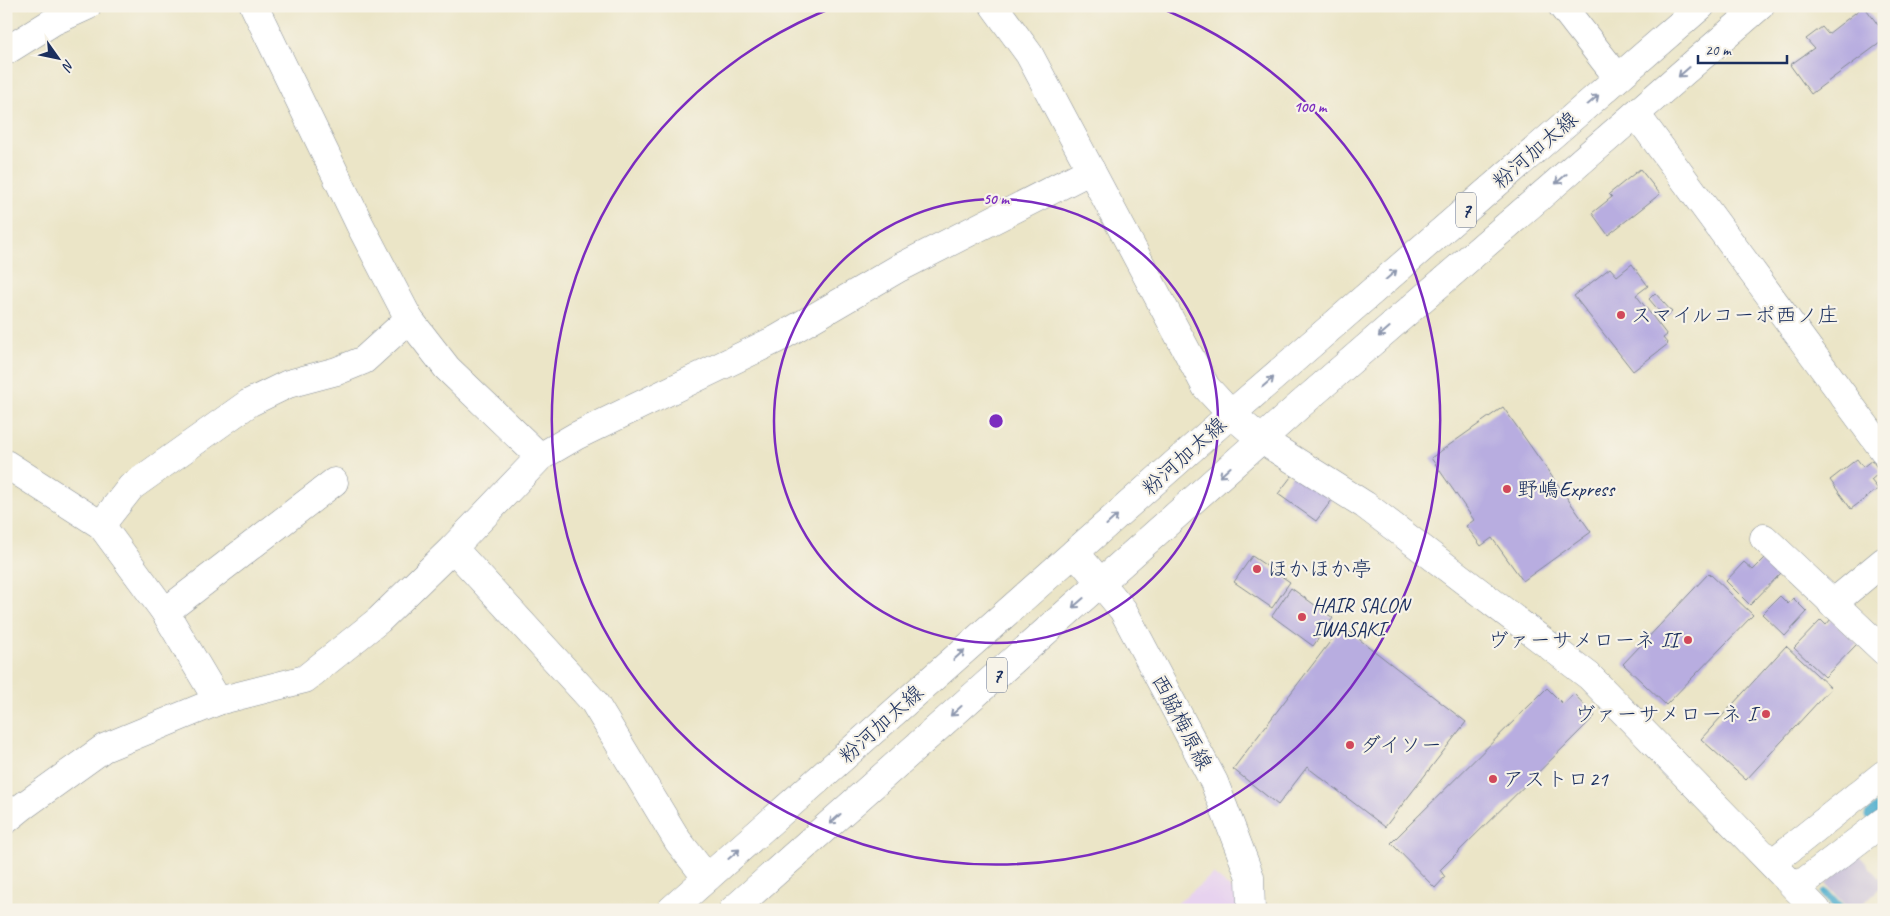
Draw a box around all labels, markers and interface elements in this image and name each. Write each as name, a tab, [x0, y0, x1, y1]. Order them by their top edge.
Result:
north arrow	[32, 32, 82, 82]
scale bar	[1698, 32, 1786, 64]
text: 20 m	[1705, 41, 1732, 60]
text: N	[58, 57, 78, 75]
one-way arrow	[1677, 67, 1690, 78]
one-way arrow	[1586, 95, 1599, 106]
text: 100 m	[1294, 98, 1328, 117]
street label: 粉河加太線	[1487, 106, 1583, 194]
one-way arrow	[1555, 173, 1568, 184]
text: 50 m	[983, 190, 1010, 209]
road number: 7	[1456, 192, 1476, 228]
one-way arrow	[1384, 269, 1397, 281]
place label: スマイルコーポ西ノ庄	[1631, 302, 1838, 328]
marker: スマイルコーポ西ノ庄	[1615, 309, 1627, 321]
one-way arrow	[1377, 327, 1390, 338]
one-way arrow	[1262, 376, 1275, 388]
street label: 粉河加太線	[1136, 411, 1232, 501]
centre of rings	[987, 412, 1005, 430]
one-way arrow	[1219, 466, 1232, 478]
place label: 野嶋Express	[1517, 476, 1616, 502]
marker: 野嶋Express	[1501, 483, 1513, 495]
one-way arrow	[1105, 514, 1118, 525]
place label: ほかほか亭	[1267, 556, 1372, 582]
marker: ほかほか亭	[1251, 563, 1263, 575]
place label: HAIR SALON IWASAKI	[1312, 592, 1412, 642]
one-way arrow	[1071, 598, 1084, 609]
marker: HAIR SALON IWASAKI	[1296, 611, 1308, 623]
place label: ヴァーサメローネ II	[1488, 627, 1683, 653]
marker: ヴァーサメローネ II	[1682, 634, 1694, 646]
one-way arrow	[953, 649, 966, 660]
road number: 7	[987, 658, 1007, 692]
street label: 西脇梅原線	[1146, 670, 1218, 774]
street label: 粉河加太線	[833, 679, 929, 769]
place label: ヴァーサメローネ I	[1575, 701, 1761, 727]
one-way arrow	[950, 706, 963, 717]
marker: ヴァーサメローネ I	[1760, 708, 1772, 720]
place label: ダイソー	[1360, 732, 1442, 758]
marker: ダイソー	[1344, 739, 1356, 751]
place label: アストロ21	[1503, 766, 1609, 792]
marker: アストロ21	[1487, 773, 1499, 785]
one-way arrow	[828, 814, 841, 825]
one-way arrow	[727, 848, 740, 860]

